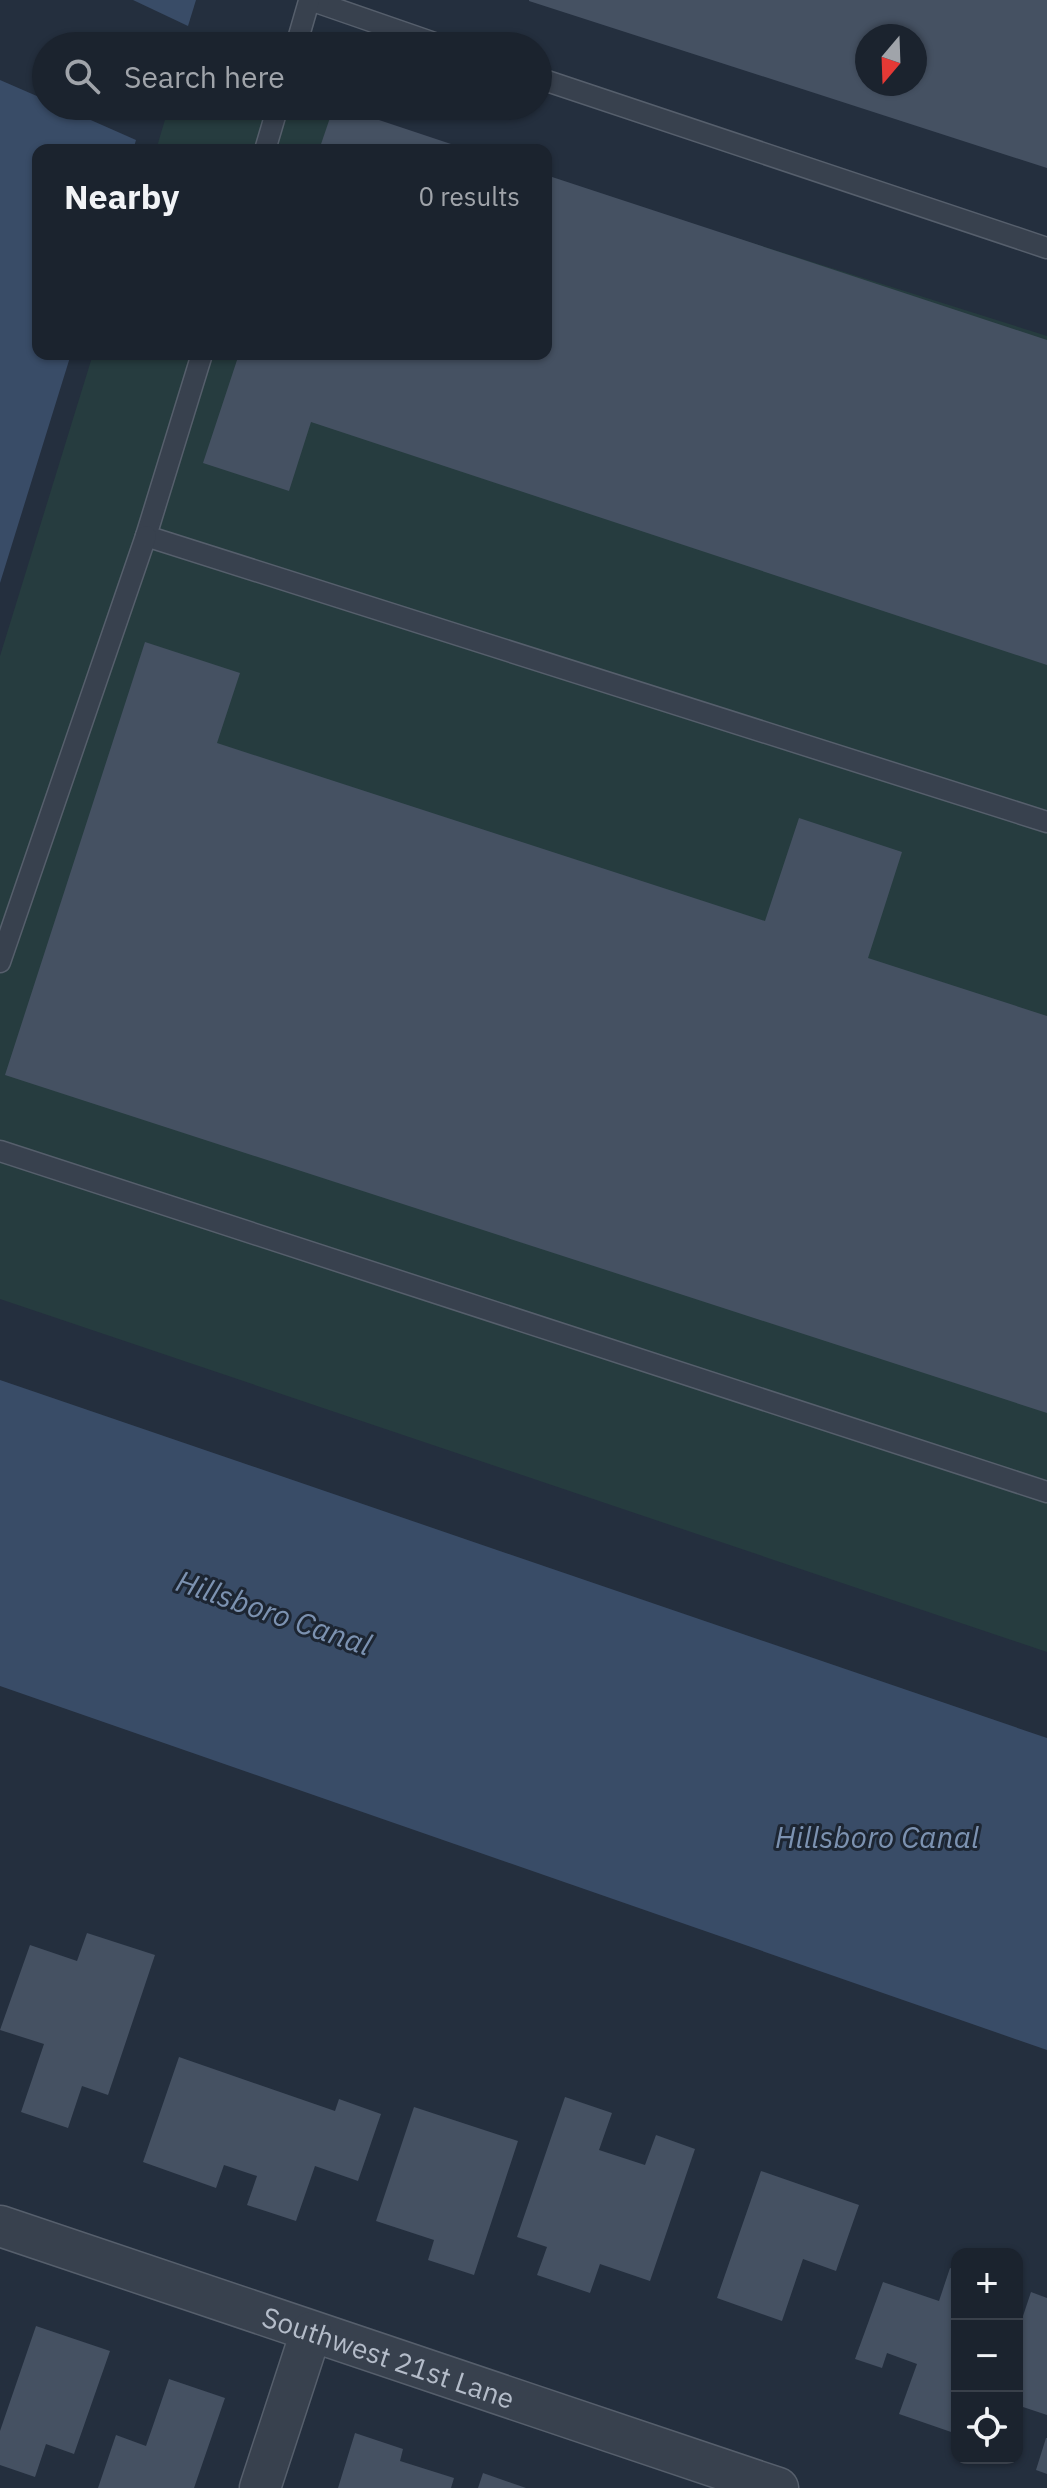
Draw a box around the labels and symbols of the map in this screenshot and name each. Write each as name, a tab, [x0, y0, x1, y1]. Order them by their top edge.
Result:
north arrow	[855, 24, 927, 96]
water label: Hillsboro Canal	[171, 1560, 377, 1664]
water label: Hillsboro Canal	[775, 1817, 979, 1856]
street label: Southwest 21st Lane	[258, 2297, 520, 2416]

